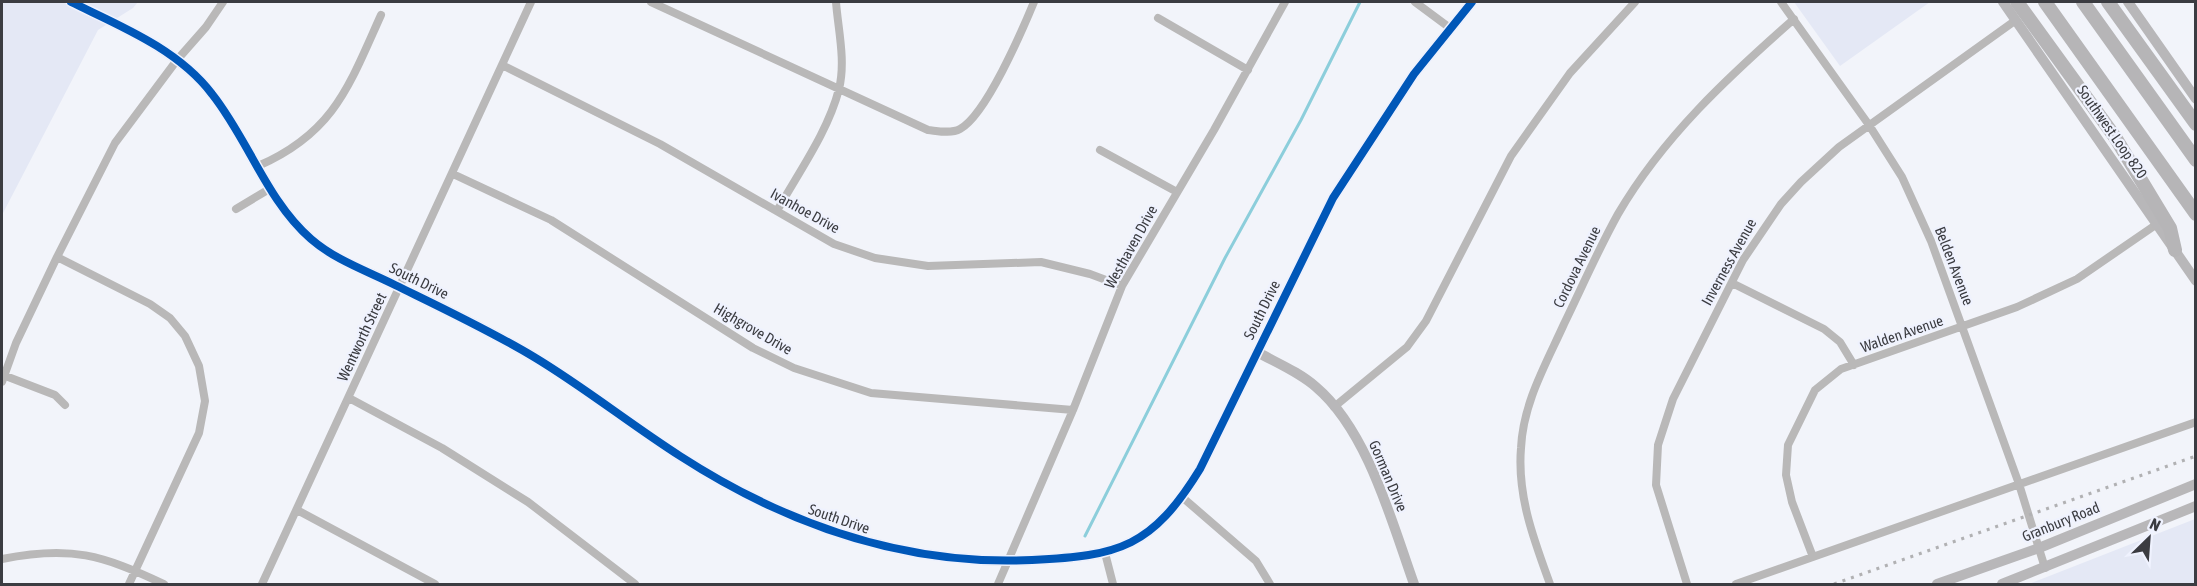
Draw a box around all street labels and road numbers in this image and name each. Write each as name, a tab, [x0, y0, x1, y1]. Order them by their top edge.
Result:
street label: Southwest Loop 820	[2074, 82, 2151, 182]
street label: Ivanhoe Drive	[768, 185, 843, 237]
street label: Westhaven Drive	[1101, 202, 1160, 291]
street label: Inverness Avenue	[1698, 215, 1760, 308]
street label: Cordova Avenue	[1549, 223, 1604, 310]
street label: Belden Avenue	[1932, 224, 1977, 308]
street label: South Drive	[387, 259, 452, 302]
street label: South Drive	[1240, 277, 1283, 342]
street label: Wentworth Street	[334, 290, 389, 384]
street label: Highgrove Drive	[711, 299, 796, 358]
street label: Walden Avenue	[1858, 311, 1945, 356]
street label: Gorman Drive	[1366, 438, 1411, 514]
street label: Granbury Road	[2020, 498, 2102, 545]
street label: South Drive	[806, 500, 872, 537]

